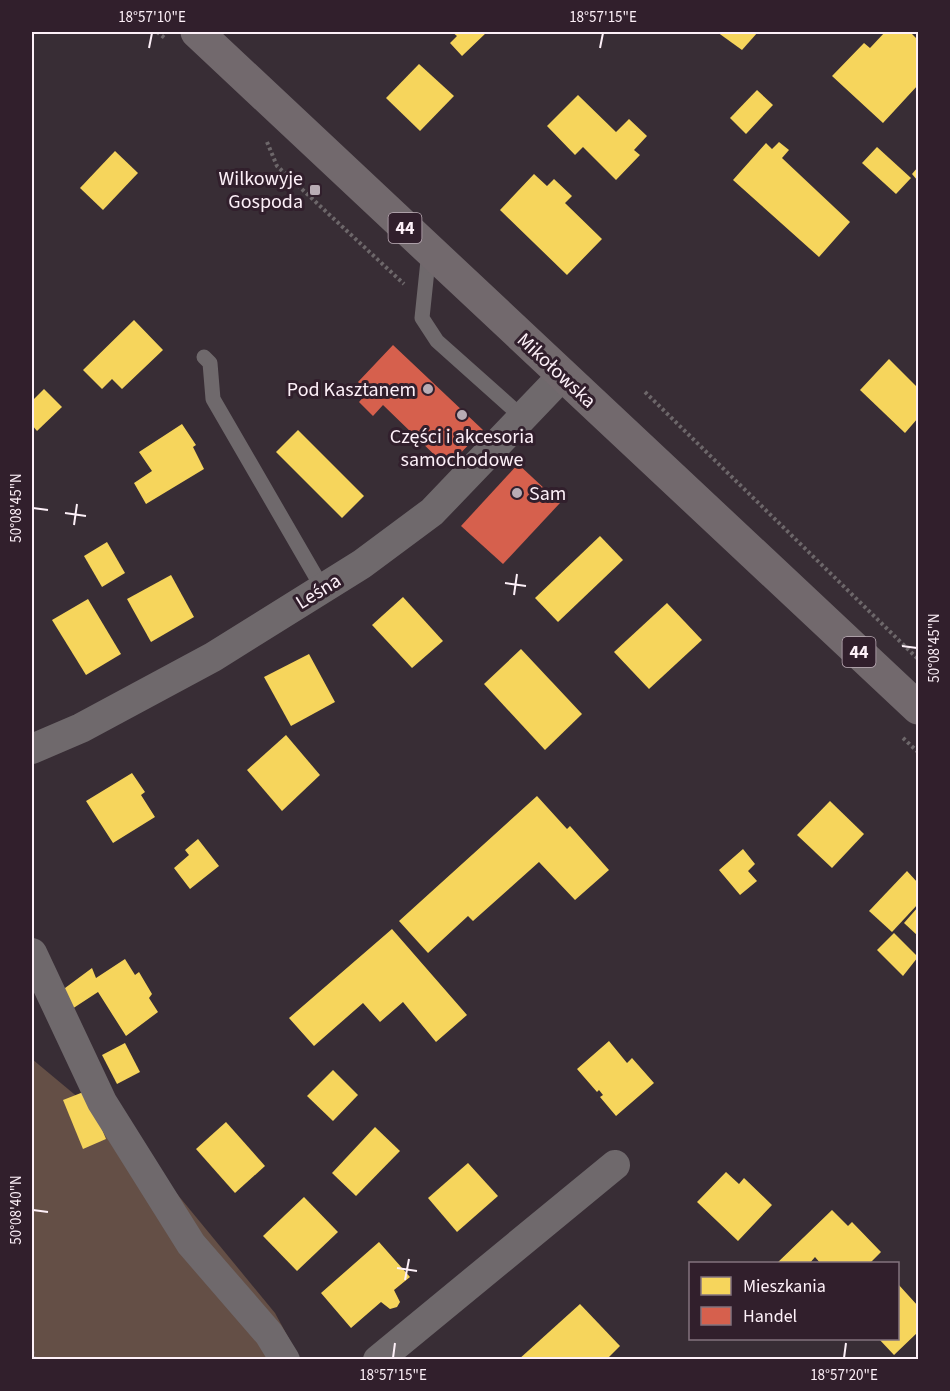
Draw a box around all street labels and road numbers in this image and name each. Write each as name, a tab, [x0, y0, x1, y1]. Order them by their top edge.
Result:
road number: 44	[388, 213, 422, 243]
street label: Mikołowska	[511, 327, 602, 415]
street label: Leśna	[290, 567, 347, 617]
road number: 44	[842, 637, 876, 667]

